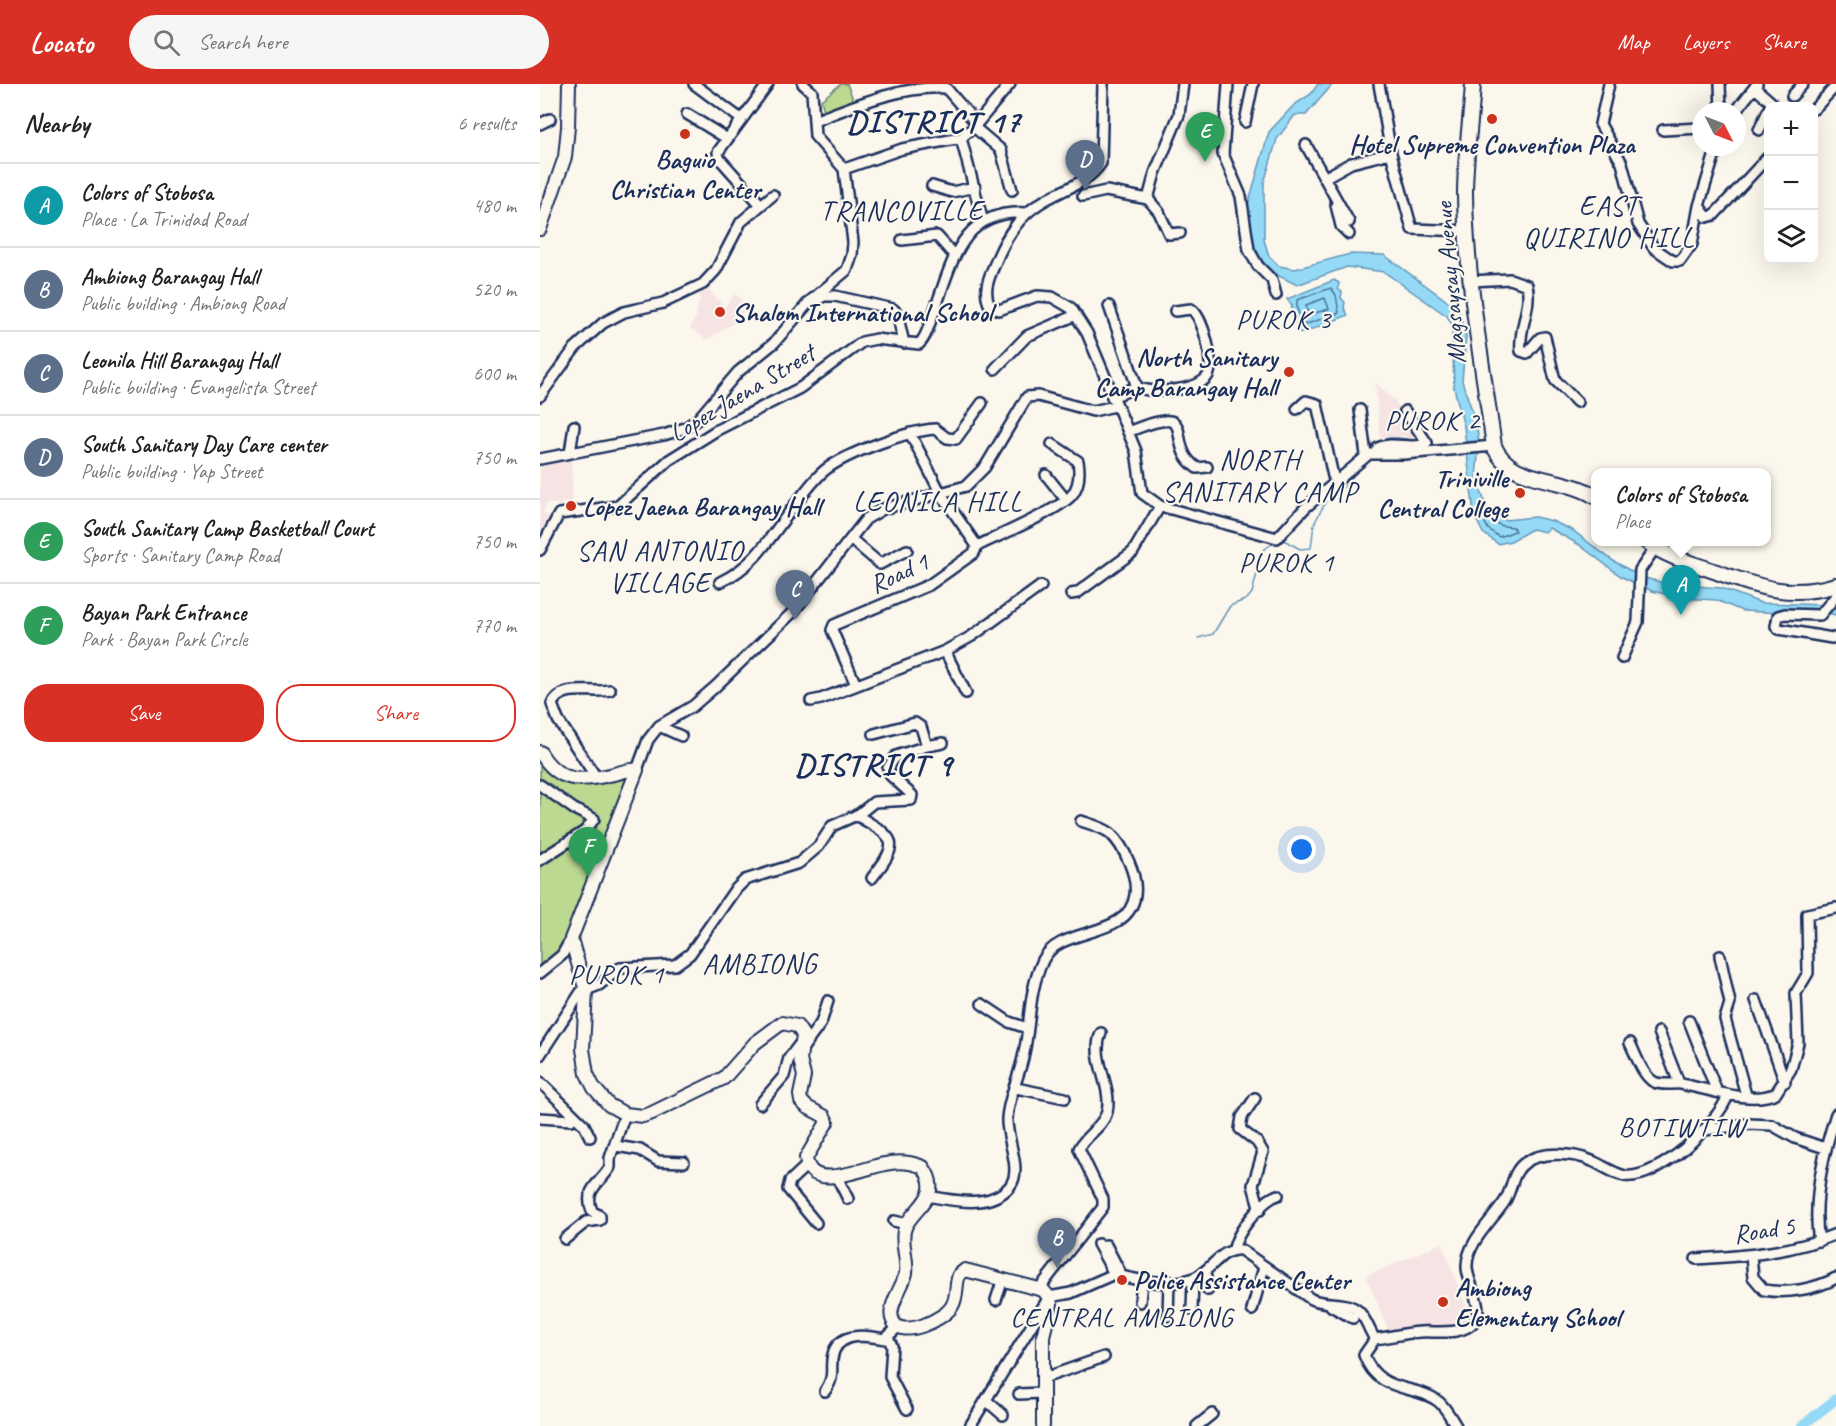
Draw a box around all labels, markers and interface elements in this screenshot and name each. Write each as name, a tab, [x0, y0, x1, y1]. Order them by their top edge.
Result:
search box	[129, 15, 549, 69]
text: Locato	[30, 25, 93, 60]
icon: search	[150, 26, 183, 59]
text: Search here	[198, 28, 288, 56]
text: Map	[1617, 29, 1650, 55]
text: Layers	[1683, 29, 1729, 55]
text: Share	[1762, 29, 1806, 55]
district label: DISTRICT 17	[847, 101, 1023, 142]
north arrow	[1692, 102, 1746, 156]
map controls	[1764, 102, 1818, 264]
button: +	[1764, 102, 1818, 156]
text: Nearby	[24, 107, 89, 140]
text: 6 results	[457, 111, 516, 136]
pin: E	[1186, 112, 1224, 162]
marker: Hotel Supreme Convention Plaza	[1485, 112, 1499, 126]
marker: Baguio Christian Center	[678, 127, 692, 141]
place label: Hotel Supreme Convention Plaza	[1349, 128, 1637, 161]
pin: D	[1066, 141, 1104, 190]
place label: Baguio Christian Center	[610, 143, 763, 206]
button: −	[1764, 156, 1818, 210]
text: Colors of Stobosa	[81, 179, 213, 207]
district label: EAST QUIRINO HILL	[1523, 188, 1695, 255]
text: A	[38, 193, 49, 218]
text: 480 m	[473, 193, 516, 218]
district label: TRANCOVILLE	[820, 193, 986, 228]
street label: Magsaysay Avenue	[1426, 199, 1473, 365]
text: Place · La Trinidad Road	[81, 207, 246, 232]
button: layers	[1764, 210, 1818, 264]
text: Ambiong Barangay Hall	[81, 263, 258, 291]
text: B	[38, 277, 49, 302]
text: 520 m	[473, 277, 516, 302]
text: Public building · Ambiong Road	[81, 291, 285, 316]
place label: Shalom International School	[732, 296, 998, 329]
district label: PUROK 3	[1236, 302, 1332, 336]
marker: Shalom International School	[713, 305, 727, 319]
street label: Lopez Jaena Street	[663, 335, 824, 449]
place label: North Sanitary Camp Barangay Hall	[1095, 341, 1281, 404]
text: Leonila Hill Barangay Hall	[81, 347, 277, 375]
text: C	[39, 361, 48, 386]
text: 600 m	[473, 361, 516, 386]
marker: North Sanitary Camp Barangay Hall	[1282, 365, 1296, 379]
text: Public building · Evangelista Street	[81, 375, 315, 400]
district label: PUROK 2	[1385, 403, 1481, 437]
text: South Sanitary Day Care center	[81, 431, 327, 459]
district label: NORTH SANITARY CAMP	[1162, 442, 1360, 509]
text: D	[38, 445, 49, 470]
text: 750 m	[473, 445, 516, 470]
text: Public building · Yap Street	[81, 459, 262, 484]
place label: Triniville Central College	[1378, 462, 1510, 525]
popup	[1591, 468, 1771, 546]
text: Colors of Stobosa	[1615, 481, 1747, 509]
district label: LEONILA HILL	[853, 484, 1023, 519]
marker: Triniville Central College	[1513, 486, 1527, 500]
place label: Lopez Jaena Barangay Hall	[583, 490, 826, 523]
marker: Lopez Jaena Barangay Hall	[564, 499, 578, 513]
text: Place	[1615, 509, 1650, 534]
text: South Sanitary Camp Basketball Court	[81, 515, 374, 543]
text: E	[38, 529, 49, 554]
text: 750 m	[473, 529, 516, 554]
district label: SAN ANTONIO VILLAGE	[576, 533, 745, 600]
text: Sports · Sanitary Camp Road	[81, 543, 280, 568]
street label: Road 1	[864, 545, 935, 601]
district label: PUROK 1	[1239, 545, 1335, 579]
pin: A	[1662, 566, 1700, 615]
pin: C	[776, 570, 814, 620]
text: Bayan Park Entrance	[81, 599, 246, 627]
text: F	[39, 613, 48, 638]
text: 770 m	[473, 613, 516, 638]
text: Park · Bayan Park Circle	[81, 627, 247, 652]
button: Save	[24, 684, 264, 742]
button: Share	[276, 684, 516, 742]
district label: DISTRICT 9	[795, 744, 956, 785]
pin: F	[568, 828, 608, 877]
your location	[1287, 835, 1316, 864]
district label: AMBIONG	[703, 946, 819, 981]
district label: PUROK 1	[569, 957, 665, 991]
district label: BOTIWTIW	[1619, 1110, 1748, 1144]
street label: Road 5	[1731, 1209, 1798, 1251]
pin: B	[1038, 1218, 1076, 1268]
place label: Police Assistance Center	[1134, 1264, 1352, 1297]
place label: Ambiong Elementary School	[1455, 1271, 1625, 1334]
marker: Police Assistance Center	[1115, 1273, 1129, 1287]
marker: Ambiong Elementary School	[1436, 1295, 1450, 1309]
district label: CENTRAL AMBIONG	[1010, 1300, 1235, 1334]

